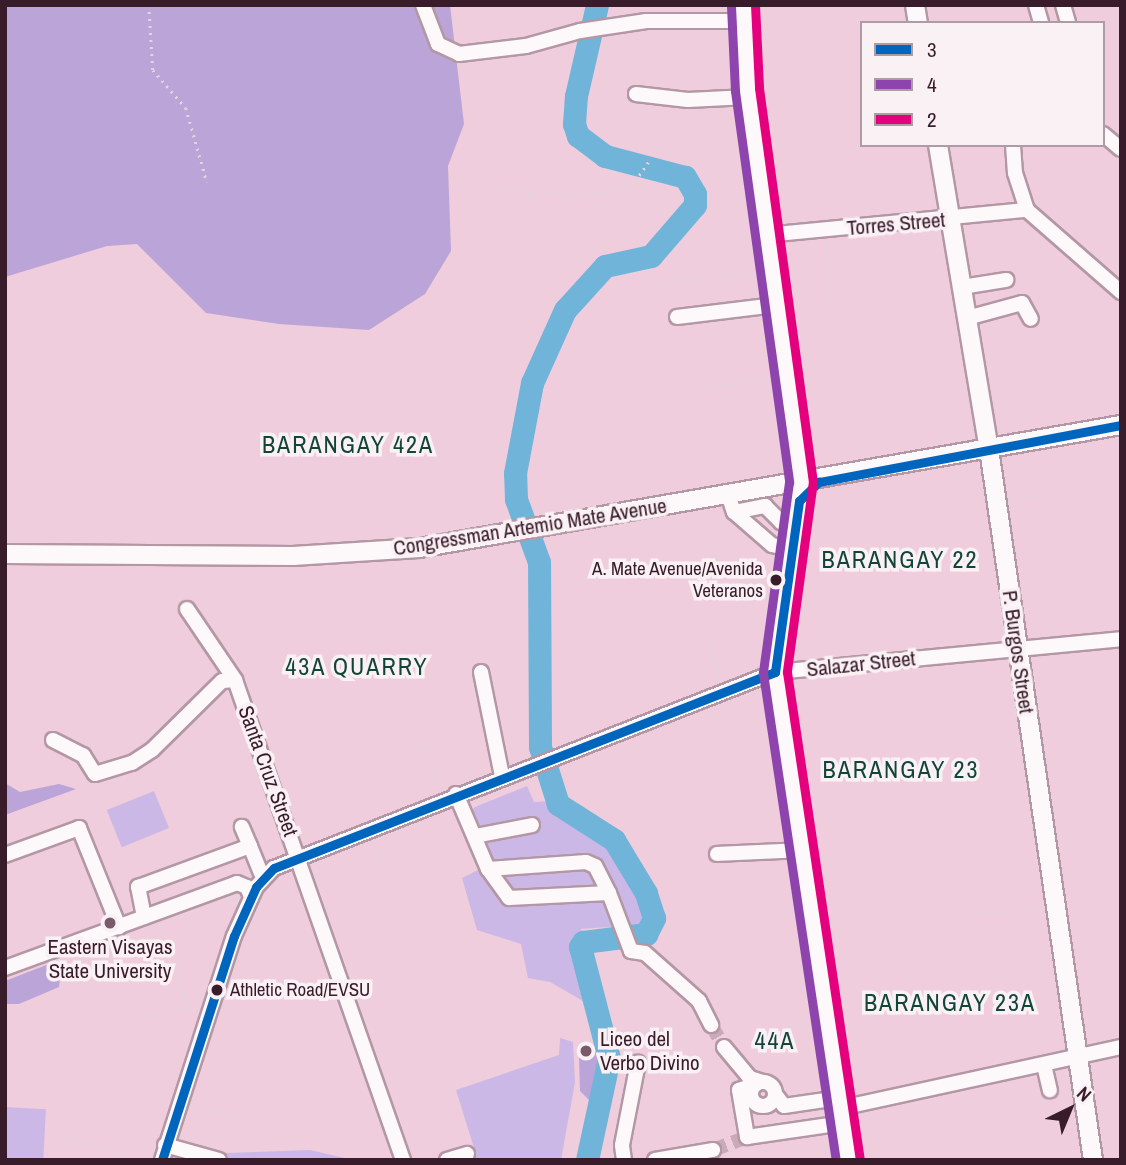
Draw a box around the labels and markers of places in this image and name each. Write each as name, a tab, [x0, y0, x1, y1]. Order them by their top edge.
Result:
place label: A. Mate Avenue/Avenida Veteranos	[591, 558, 763, 602]
marker: A. Mate Avenue/Avenida Veteranos	[769, 573, 783, 587]
marker: Eastern Visayas State University	[102, 915, 118, 931]
place label: Eastern Visayas State University	[47, 934, 173, 984]
place label: Athletic Road/EVSU	[230, 979, 370, 1001]
marker: Athletic Road/EVSU	[210, 983, 224, 997]
place label: Liceo del Verbo Divino	[600, 1026, 700, 1076]
marker: Liceo del Verbo Divino	[578, 1043, 594, 1059]

